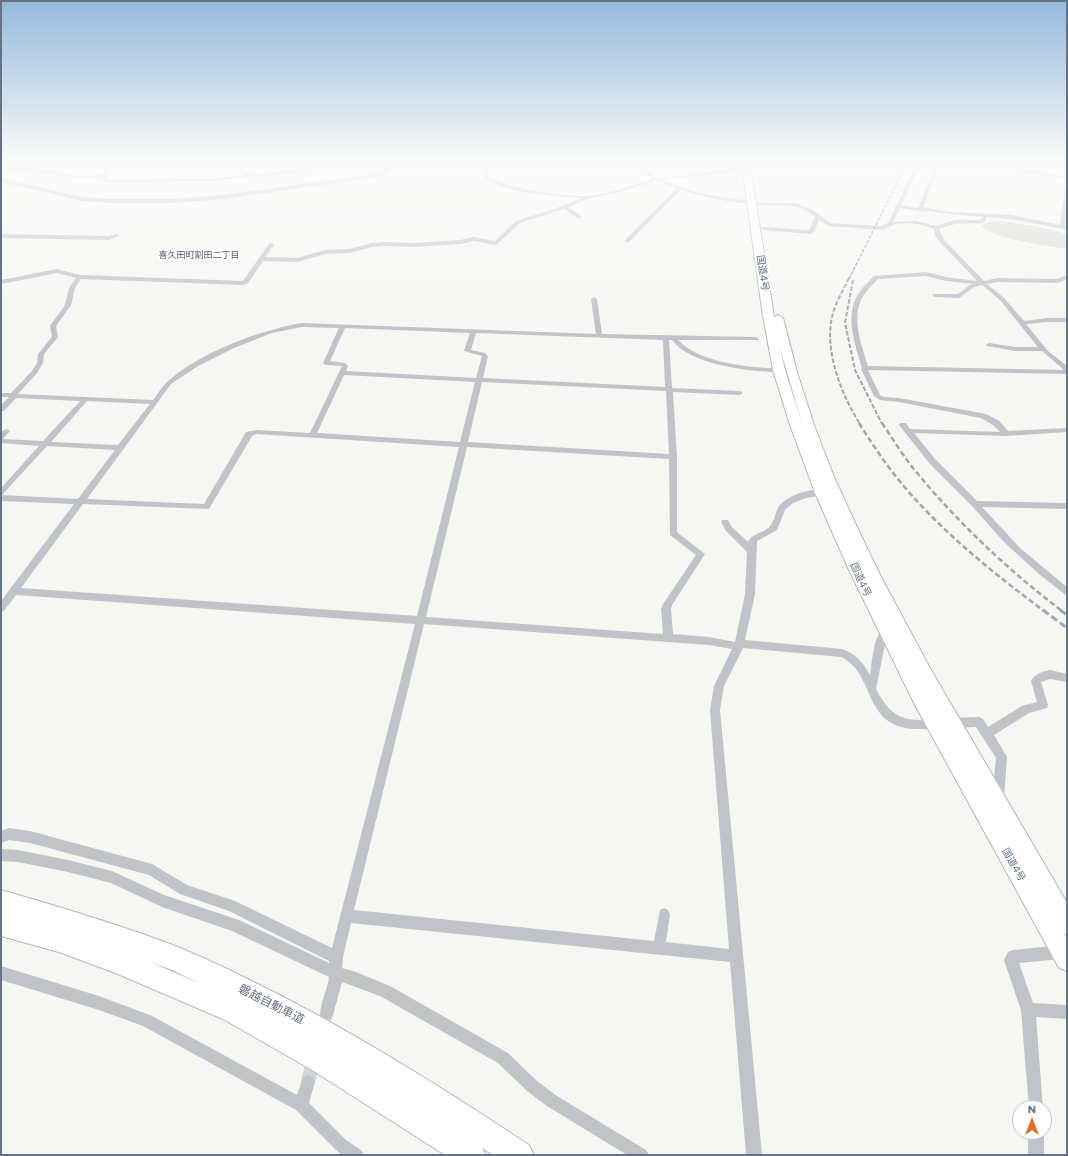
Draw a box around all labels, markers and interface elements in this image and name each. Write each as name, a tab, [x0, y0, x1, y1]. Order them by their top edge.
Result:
district label: 喜久田町割田二丁目	[159, 251, 239, 261]
street label: 国道4号	[754, 254, 770, 292]
street label: 国道4号	[847, 561, 873, 599]
street label: 国道4号	[999, 846, 1027, 884]
street label: 磐越自動車道	[236, 982, 306, 1028]
north arrow	[1012, 1100, 1052, 1140]
text: N	[1028, 1101, 1036, 1117]

